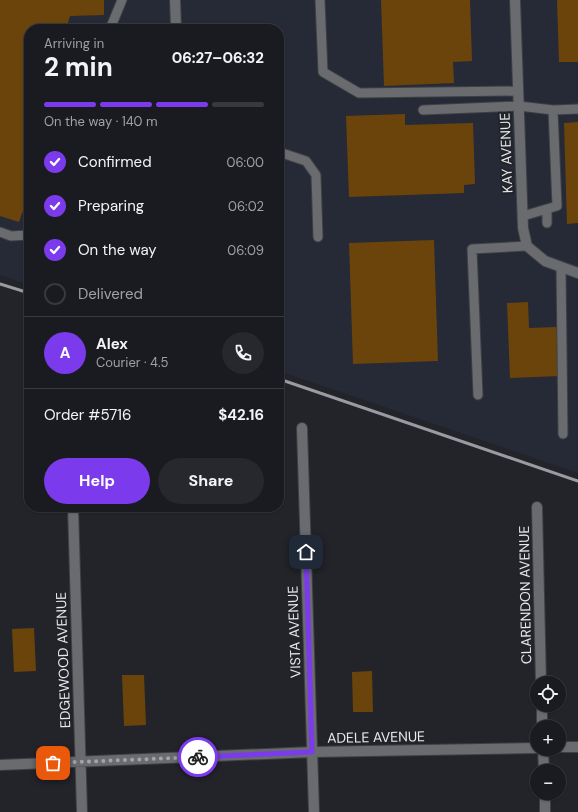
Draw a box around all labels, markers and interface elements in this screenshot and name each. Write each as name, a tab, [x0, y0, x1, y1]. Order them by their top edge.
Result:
text: Arriving in	[44, 35, 104, 52]
text: 06:27–06:32	[172, 48, 264, 68]
text: 2 min	[44, 50, 113, 84]
street label: KAY AVENUE	[496, 112, 516, 193]
text: On the way · 140 m	[44, 113, 158, 130]
icon: check	[44, 151, 66, 173]
text: Confirmed	[78, 152, 152, 172]
text: 06:00	[227, 154, 264, 171]
icon: check	[44, 195, 66, 217]
text: Preparing	[78, 196, 144, 216]
text: 06:02	[228, 198, 264, 215]
icon: check	[44, 239, 66, 261]
text: On the way	[78, 240, 157, 260]
text: 06:09	[227, 242, 264, 259]
text: Delivered	[78, 284, 143, 304]
button: phone	[222, 332, 264, 374]
text: Alex	[96, 334, 128, 354]
text: A	[60, 343, 70, 363]
text: Courier · 4.5	[96, 354, 169, 371]
text: Order #5716	[44, 405, 131, 425]
text: $42.16	[218, 405, 264, 425]
button: Help	[44, 458, 150, 504]
button: Share	[158, 458, 264, 504]
street label: CLARENDON AVENUE	[515, 526, 535, 664]
pin	[289, 535, 323, 569]
icon: home	[295, 541, 317, 563]
street label: VISTA AVENUE	[283, 585, 305, 678]
street label: EDGEWOOD AVENUE	[52, 592, 74, 728]
map controls	[530, 676, 566, 800]
button: locate	[530, 676, 566, 712]
button: +	[530, 720, 566, 756]
street label: ADELE AVENUE	[327, 727, 425, 747]
courier	[178, 737, 218, 777]
pin	[36, 746, 70, 780]
icon: bike	[187, 746, 209, 768]
icon: bag	[42, 752, 64, 774]
button: −	[530, 764, 566, 800]

